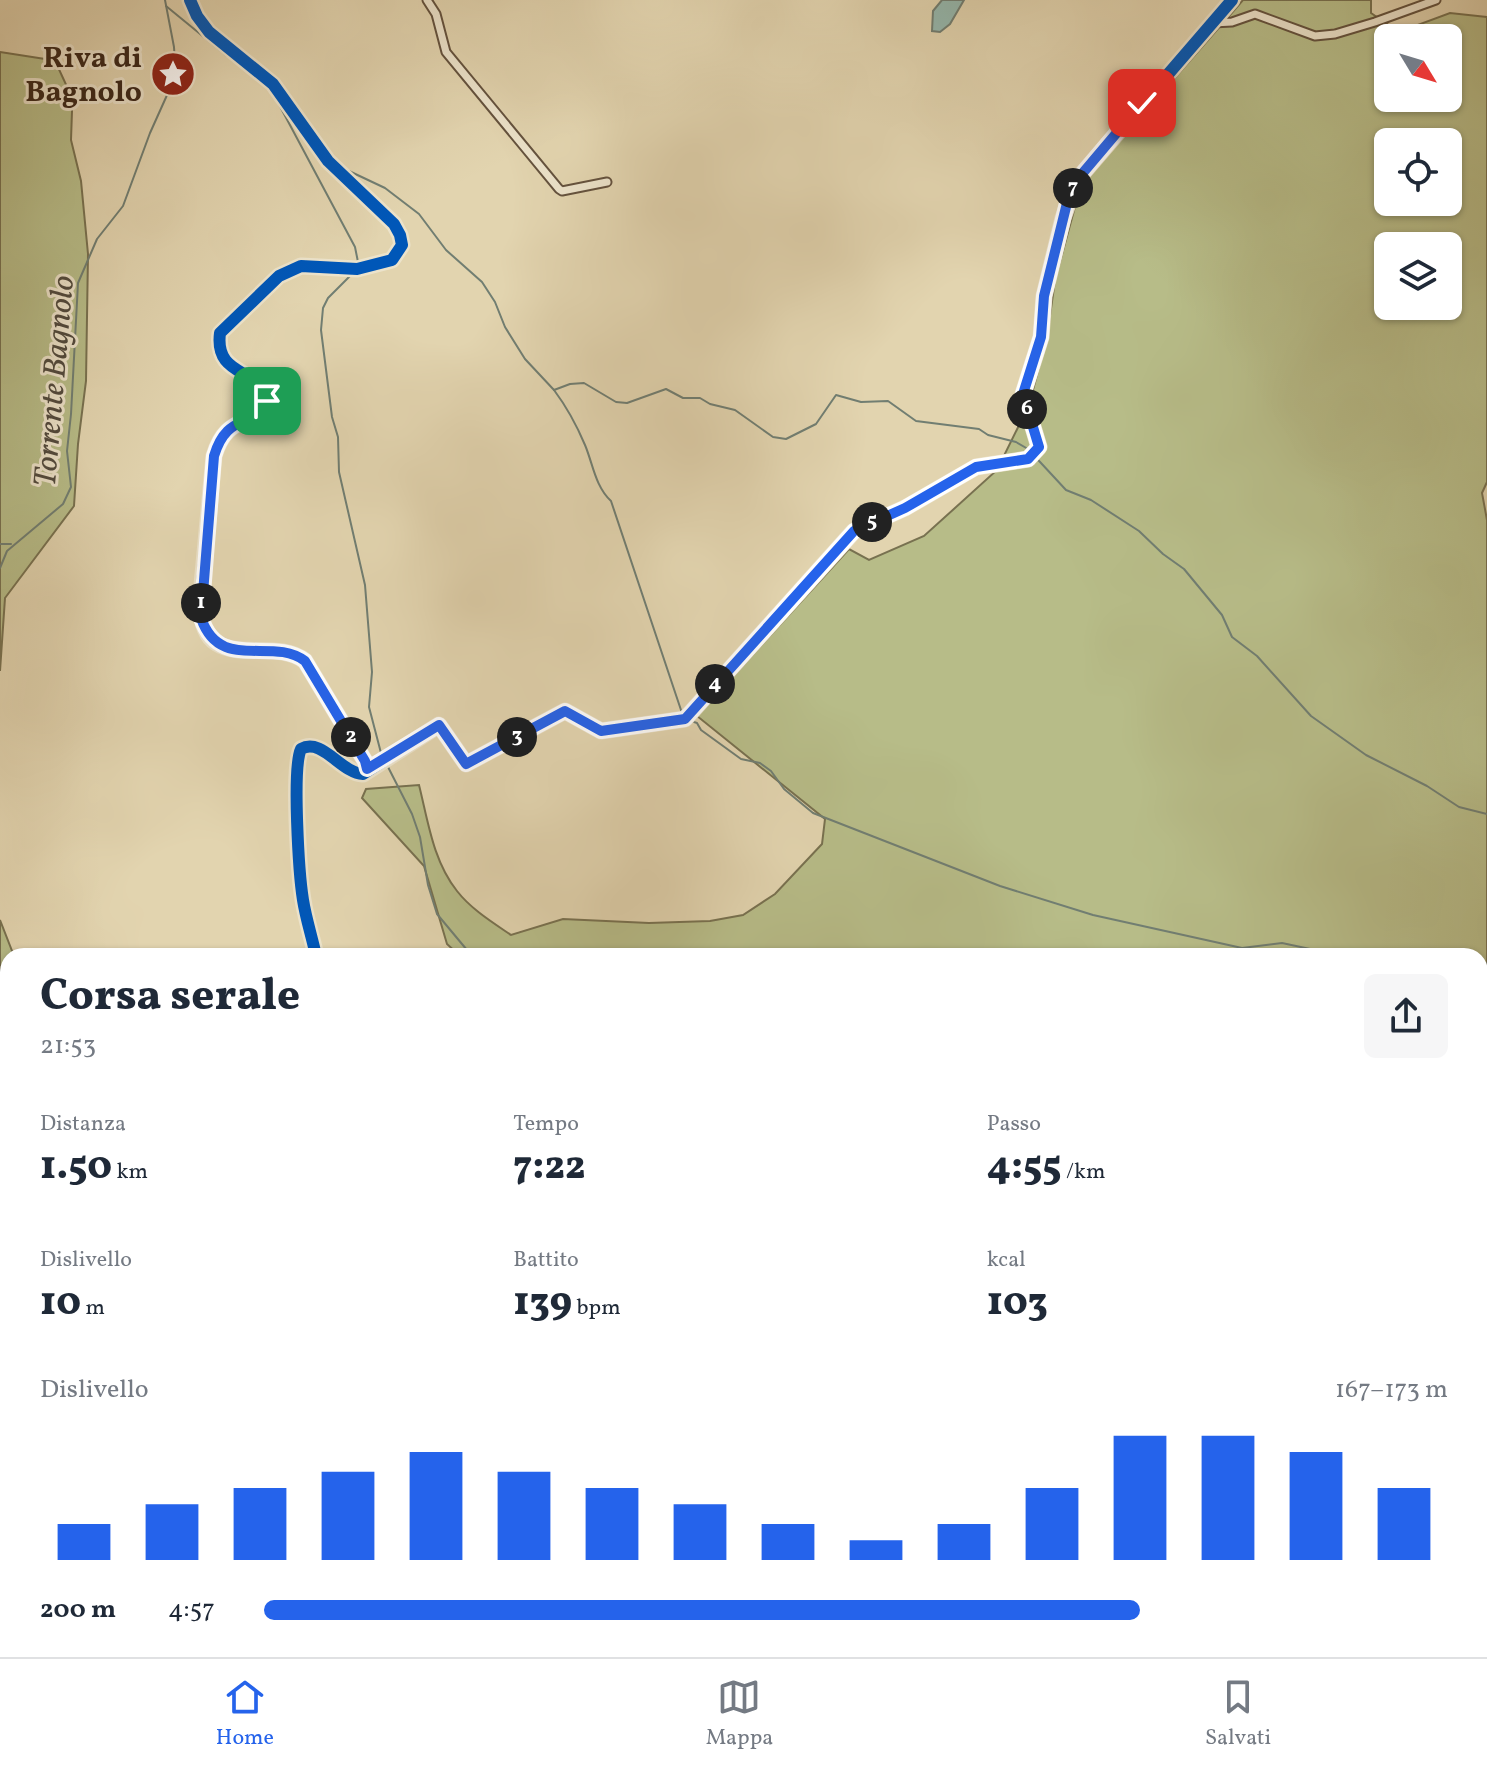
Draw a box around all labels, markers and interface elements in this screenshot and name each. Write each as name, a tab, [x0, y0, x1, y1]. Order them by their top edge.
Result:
north arrow	[1374, 24, 1462, 112]
map controls	[1374, 24, 1462, 320]
place label: Riva di Bagnolo	[25, 38, 142, 114]
place icon: Riva di Bagnolo	[149, 50, 197, 98]
pin	[1108, 69, 1176, 137]
icon: check	[1120, 81, 1164, 125]
button: locate	[1374, 128, 1462, 216]
pin: 7	[1053, 168, 1093, 208]
text: 7	[1068, 172, 1078, 203]
button: layers	[1374, 232, 1462, 320]
water label: Torrente Bagnolo	[25, 273, 87, 489]
pin	[233, 367, 301, 435]
icon: arrive	[245, 379, 289, 423]
pin: 6	[1007, 389, 1047, 429]
text: 6	[1021, 393, 1033, 424]
pin: 5	[852, 502, 892, 542]
text: 5	[867, 506, 877, 537]
pin: 1	[181, 583, 221, 623]
text: 1	[197, 587, 205, 618]
pin: 4	[695, 664, 735, 704]
text: 4	[708, 668, 722, 699]
pin: 2	[331, 717, 371, 757]
pin: 3	[497, 717, 537, 757]
text: 2	[345, 721, 357, 752]
text: 3	[511, 721, 523, 752]
text: Corsa serale	[40, 967, 300, 1028]
button: share	[1364, 974, 1448, 1058]
text: 21:53	[40, 1028, 96, 1064]
text: Distanza	[40, 1109, 126, 1140]
text: Tempo	[513, 1109, 579, 1140]
text: Passo	[987, 1109, 1041, 1140]
text: 1.50	[40, 1140, 112, 1196]
text: 7:22	[513, 1140, 585, 1196]
text: 4:55	[987, 1140, 1062, 1196]
text: km	[112, 1157, 148, 1188]
text: /km	[1062, 1157, 1105, 1188]
text: Dislivello	[40, 1245, 132, 1276]
text: Battito	[513, 1245, 579, 1276]
text: kcal	[987, 1245, 1026, 1276]
text: 10	[40, 1276, 81, 1332]
text: 139	[513, 1276, 572, 1332]
text: 103	[987, 1276, 1048, 1332]
text: m	[81, 1293, 105, 1324]
text: bpm	[572, 1293, 621, 1324]
text: Dislivello	[40, 1372, 149, 1408]
text: 167–173 m	[1335, 1372, 1448, 1408]
text: 200 m	[40, 1592, 116, 1628]
text: 4:57	[168, 1592, 215, 1628]
tab: Home	[216, 1675, 274, 1754]
tab: Mappa	[706, 1675, 773, 1754]
tab: Salvati	[1205, 1675, 1271, 1754]

